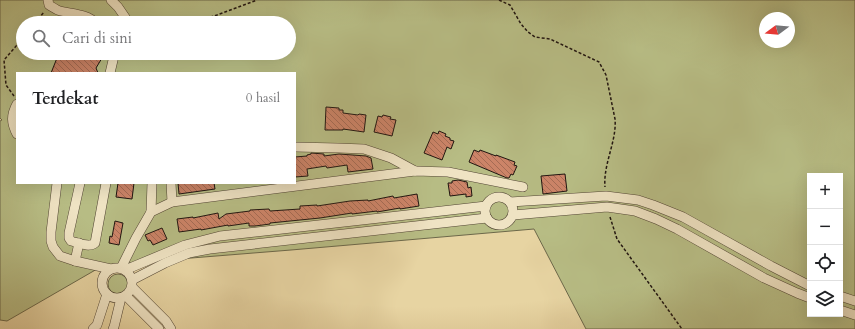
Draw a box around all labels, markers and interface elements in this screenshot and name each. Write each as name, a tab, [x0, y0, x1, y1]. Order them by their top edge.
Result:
north arrow	[759, 12, 795, 48]
search box	[16, 16, 296, 60]
icon: search	[30, 27, 52, 49]
text: Cari di sini	[62, 28, 132, 48]
text: Terdekat	[32, 87, 98, 110]
text: 0 hasil	[246, 89, 280, 107]
map controls	[807, 173, 843, 317]
button: +	[807, 173, 843, 209]
button: −	[807, 209, 843, 245]
button: locate	[807, 245, 843, 281]
button: layers	[807, 281, 843, 317]

